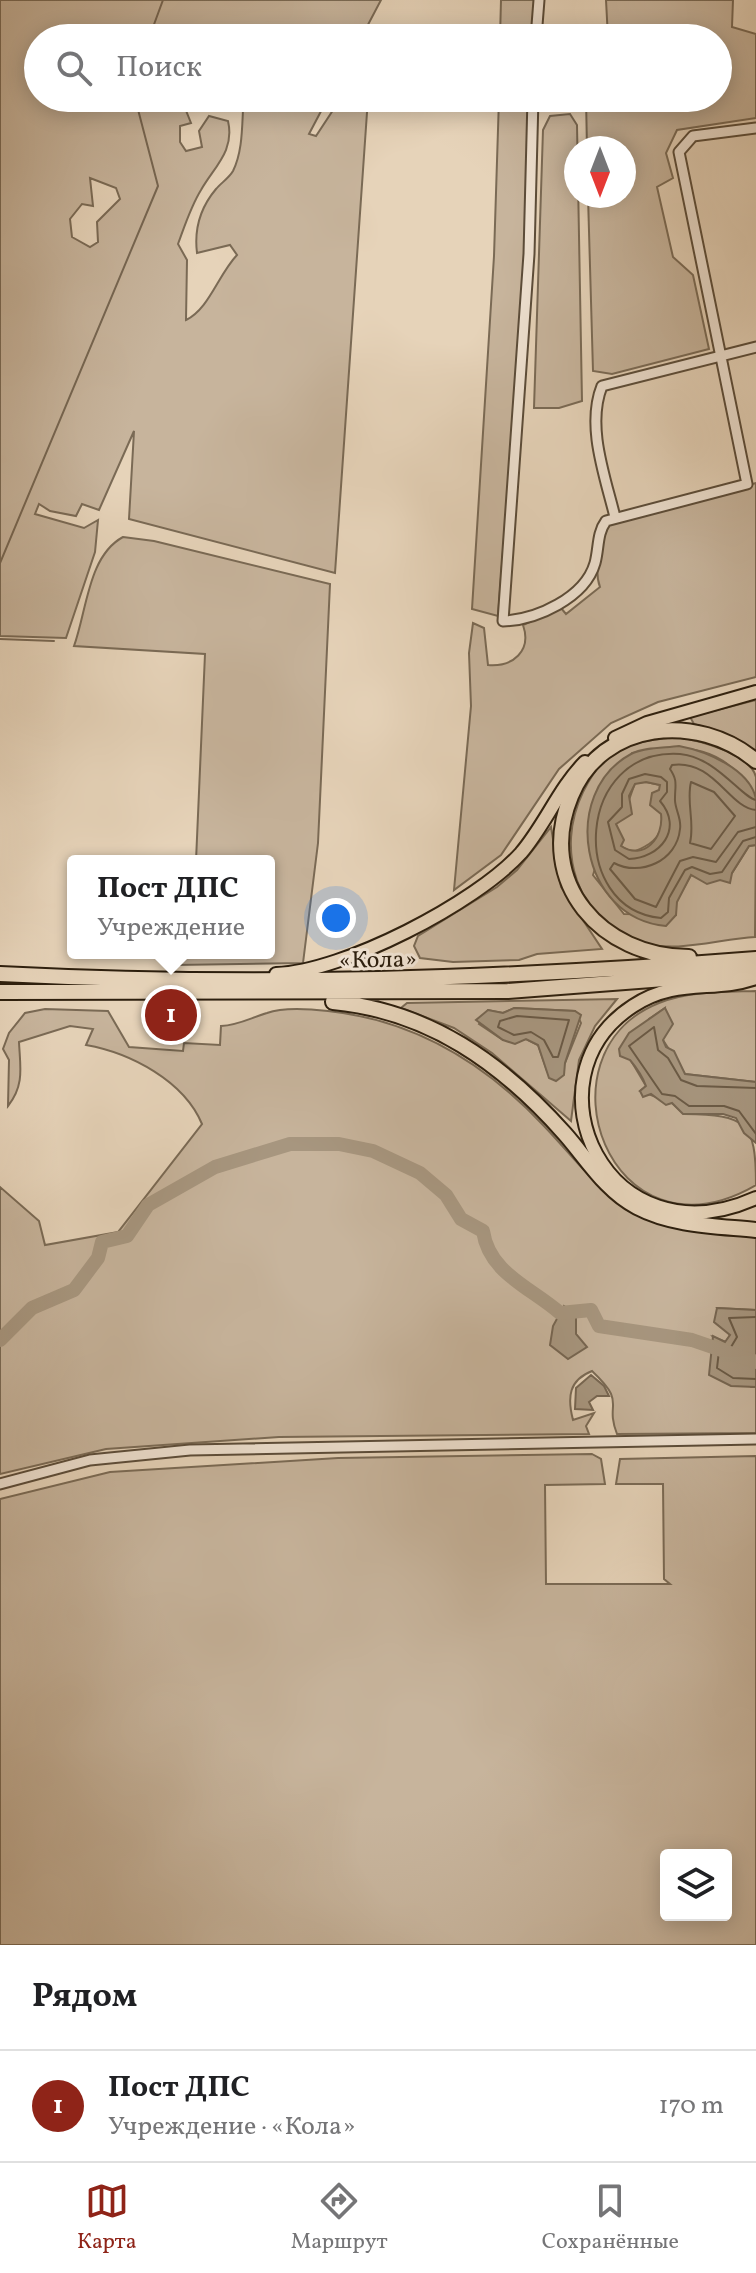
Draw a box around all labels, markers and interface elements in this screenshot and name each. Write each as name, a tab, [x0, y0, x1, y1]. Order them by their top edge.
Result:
search box	[24, 24, 732, 112]
icon: search	[52, 46, 96, 90]
text: Поиск	[116, 47, 202, 89]
north arrow	[564, 136, 636, 208]
popup	[67, 855, 275, 959]
text: Пост ДПС	[97, 868, 239, 910]
your location	[316, 898, 356, 938]
text: Учреждение	[97, 910, 245, 946]
street label: «Кола»	[339, 943, 417, 979]
pin: 1	[145, 985, 197, 1045]
map controls	[660, 1849, 732, 1921]
button: layers	[660, 1849, 732, 1921]
text: Рядом	[32, 1974, 137, 2021]
text: Пост ДПС	[108, 2067, 250, 2109]
text: 1	[53, 2088, 63, 2124]
text: 170 m	[659, 2088, 724, 2124]
text: Учреждение · «Кола»	[108, 2109, 355, 2145]
tab: Карта	[77, 2179, 137, 2258]
tab: Маршрут	[291, 2179, 388, 2258]
tab: Сохранённые	[542, 2179, 679, 2258]

